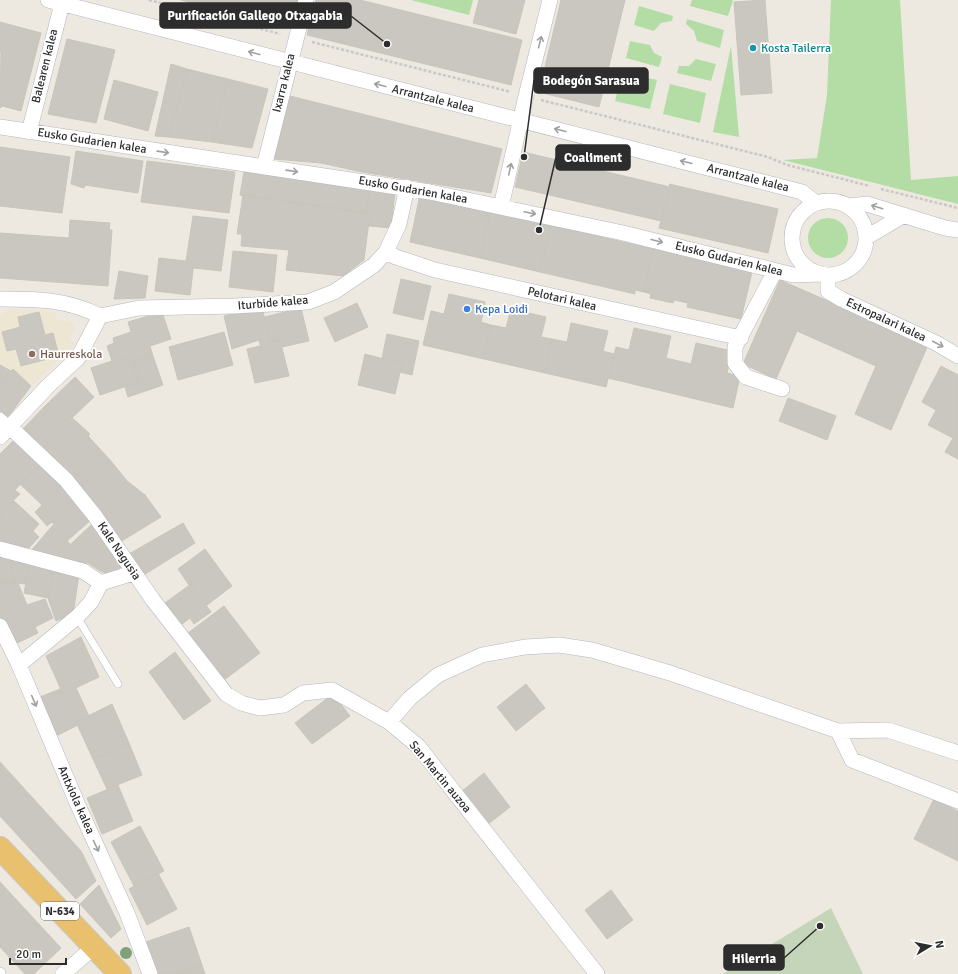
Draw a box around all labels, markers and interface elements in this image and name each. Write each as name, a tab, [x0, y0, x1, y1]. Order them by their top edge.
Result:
callout: Purificación Gallego Otxagabia	[160, 3, 351, 28]
text: Purificación Gallego Otxagabia	[167, 8, 343, 24]
street label: Balearen kalea	[29, 27, 61, 105]
one-way arrow	[536, 36, 544, 49]
place label: Kosta Tailerra	[761, 41, 831, 56]
marker: Kosta Tailerra	[748, 43, 758, 53]
one-way arrow	[248, 49, 261, 56]
street label: Ixarra kalea	[269, 52, 299, 114]
callout: Bodegón Sarasua	[534, 68, 648, 93]
text: Bodegón Sarasua	[542, 73, 640, 89]
one-way arrow	[373, 81, 386, 89]
street label: Arrantzale kalea	[390, 82, 476, 116]
street label: Eusko Gudarien kalea	[36, 125, 148, 157]
one-way arrow	[554, 126, 567, 134]
callout: Coaliment	[556, 145, 630, 170]
one-way arrow	[156, 148, 169, 156]
text: Coaliment	[564, 150, 622, 166]
one-way arrow	[680, 158, 693, 165]
street label: Arrantzale kalea	[705, 161, 791, 195]
one-way arrow	[506, 163, 514, 176]
one-way arrow	[285, 167, 298, 175]
street label: Eusko Gudarien kalea	[357, 173, 469, 207]
one-way arrow	[870, 203, 883, 210]
one-way arrow	[523, 210, 536, 218]
one-way arrow	[650, 238, 663, 246]
street label: Eusko Gudarien kalea	[674, 238, 784, 280]
street label: Pelotari kalea	[526, 284, 598, 314]
street label: Iturbide kalea	[237, 292, 309, 314]
street label: Estropalari kalea	[843, 295, 929, 345]
place label: Kepa Loidi	[475, 302, 528, 317]
marker: Kepa Loidi	[462, 304, 472, 314]
one-way arrow	[931, 341, 943, 349]
place label: Haurreskola	[40, 347, 102, 362]
marker: Haurreskola	[27, 349, 37, 359]
street label: Kale Nagusia	[94, 519, 144, 583]
one-way arrow	[30, 695, 38, 707]
street label: San Martin auzoa	[406, 738, 474, 816]
street label: Antxiola kalea	[54, 764, 98, 836]
one-way arrow	[93, 840, 100, 852]
road number: N-634	[41, 902, 79, 920]
north arrow	[910, 926, 950, 966]
text: N	[932, 939, 946, 949]
scale bar	[10, 940, 66, 966]
callout: Hilerria	[724, 945, 784, 970]
text: 20 m	[16, 947, 41, 962]
text: Hilerria	[732, 951, 776, 967]

